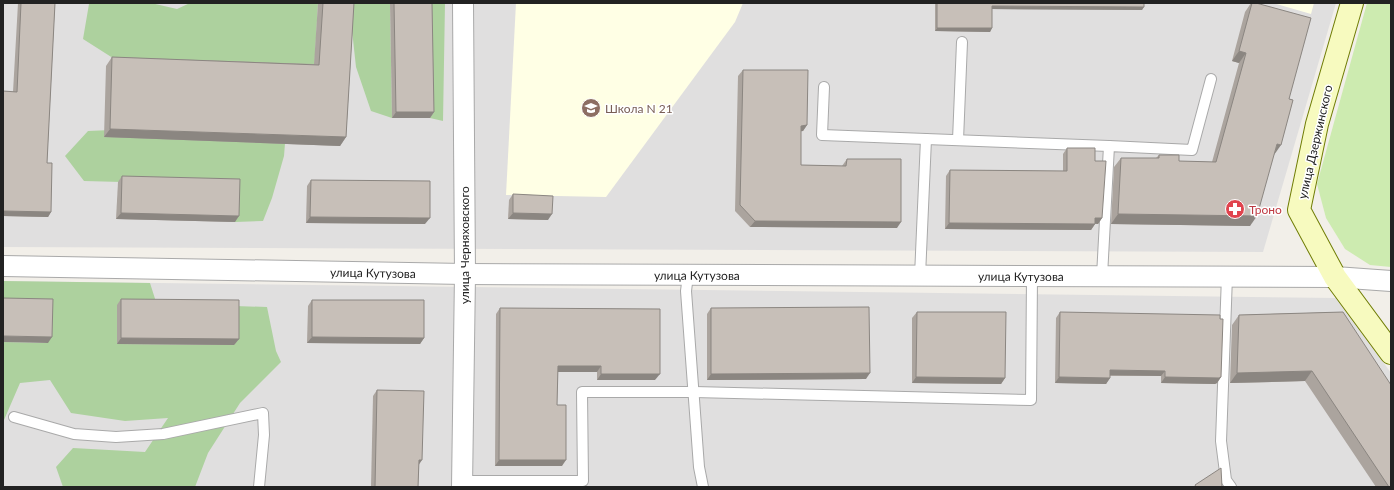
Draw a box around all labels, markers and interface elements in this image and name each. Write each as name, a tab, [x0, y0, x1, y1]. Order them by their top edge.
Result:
street label: улица Дзержинского	[1295, 83, 1335, 200]
school or university icon: Школа N 21	[580, 97, 602, 119]
place label: Школа N 21	[605, 101, 673, 116]
street label: улица Черняховского	[457, 186, 472, 304]
pharmacy icon: Троно	[1224, 198, 1246, 220]
place label: Троно	[1249, 202, 1282, 217]
street label: улица Кутузова	[330, 264, 416, 281]
street label: улица Кутузова	[654, 267, 740, 282]
street label: улица Кутузова	[978, 268, 1064, 284]

